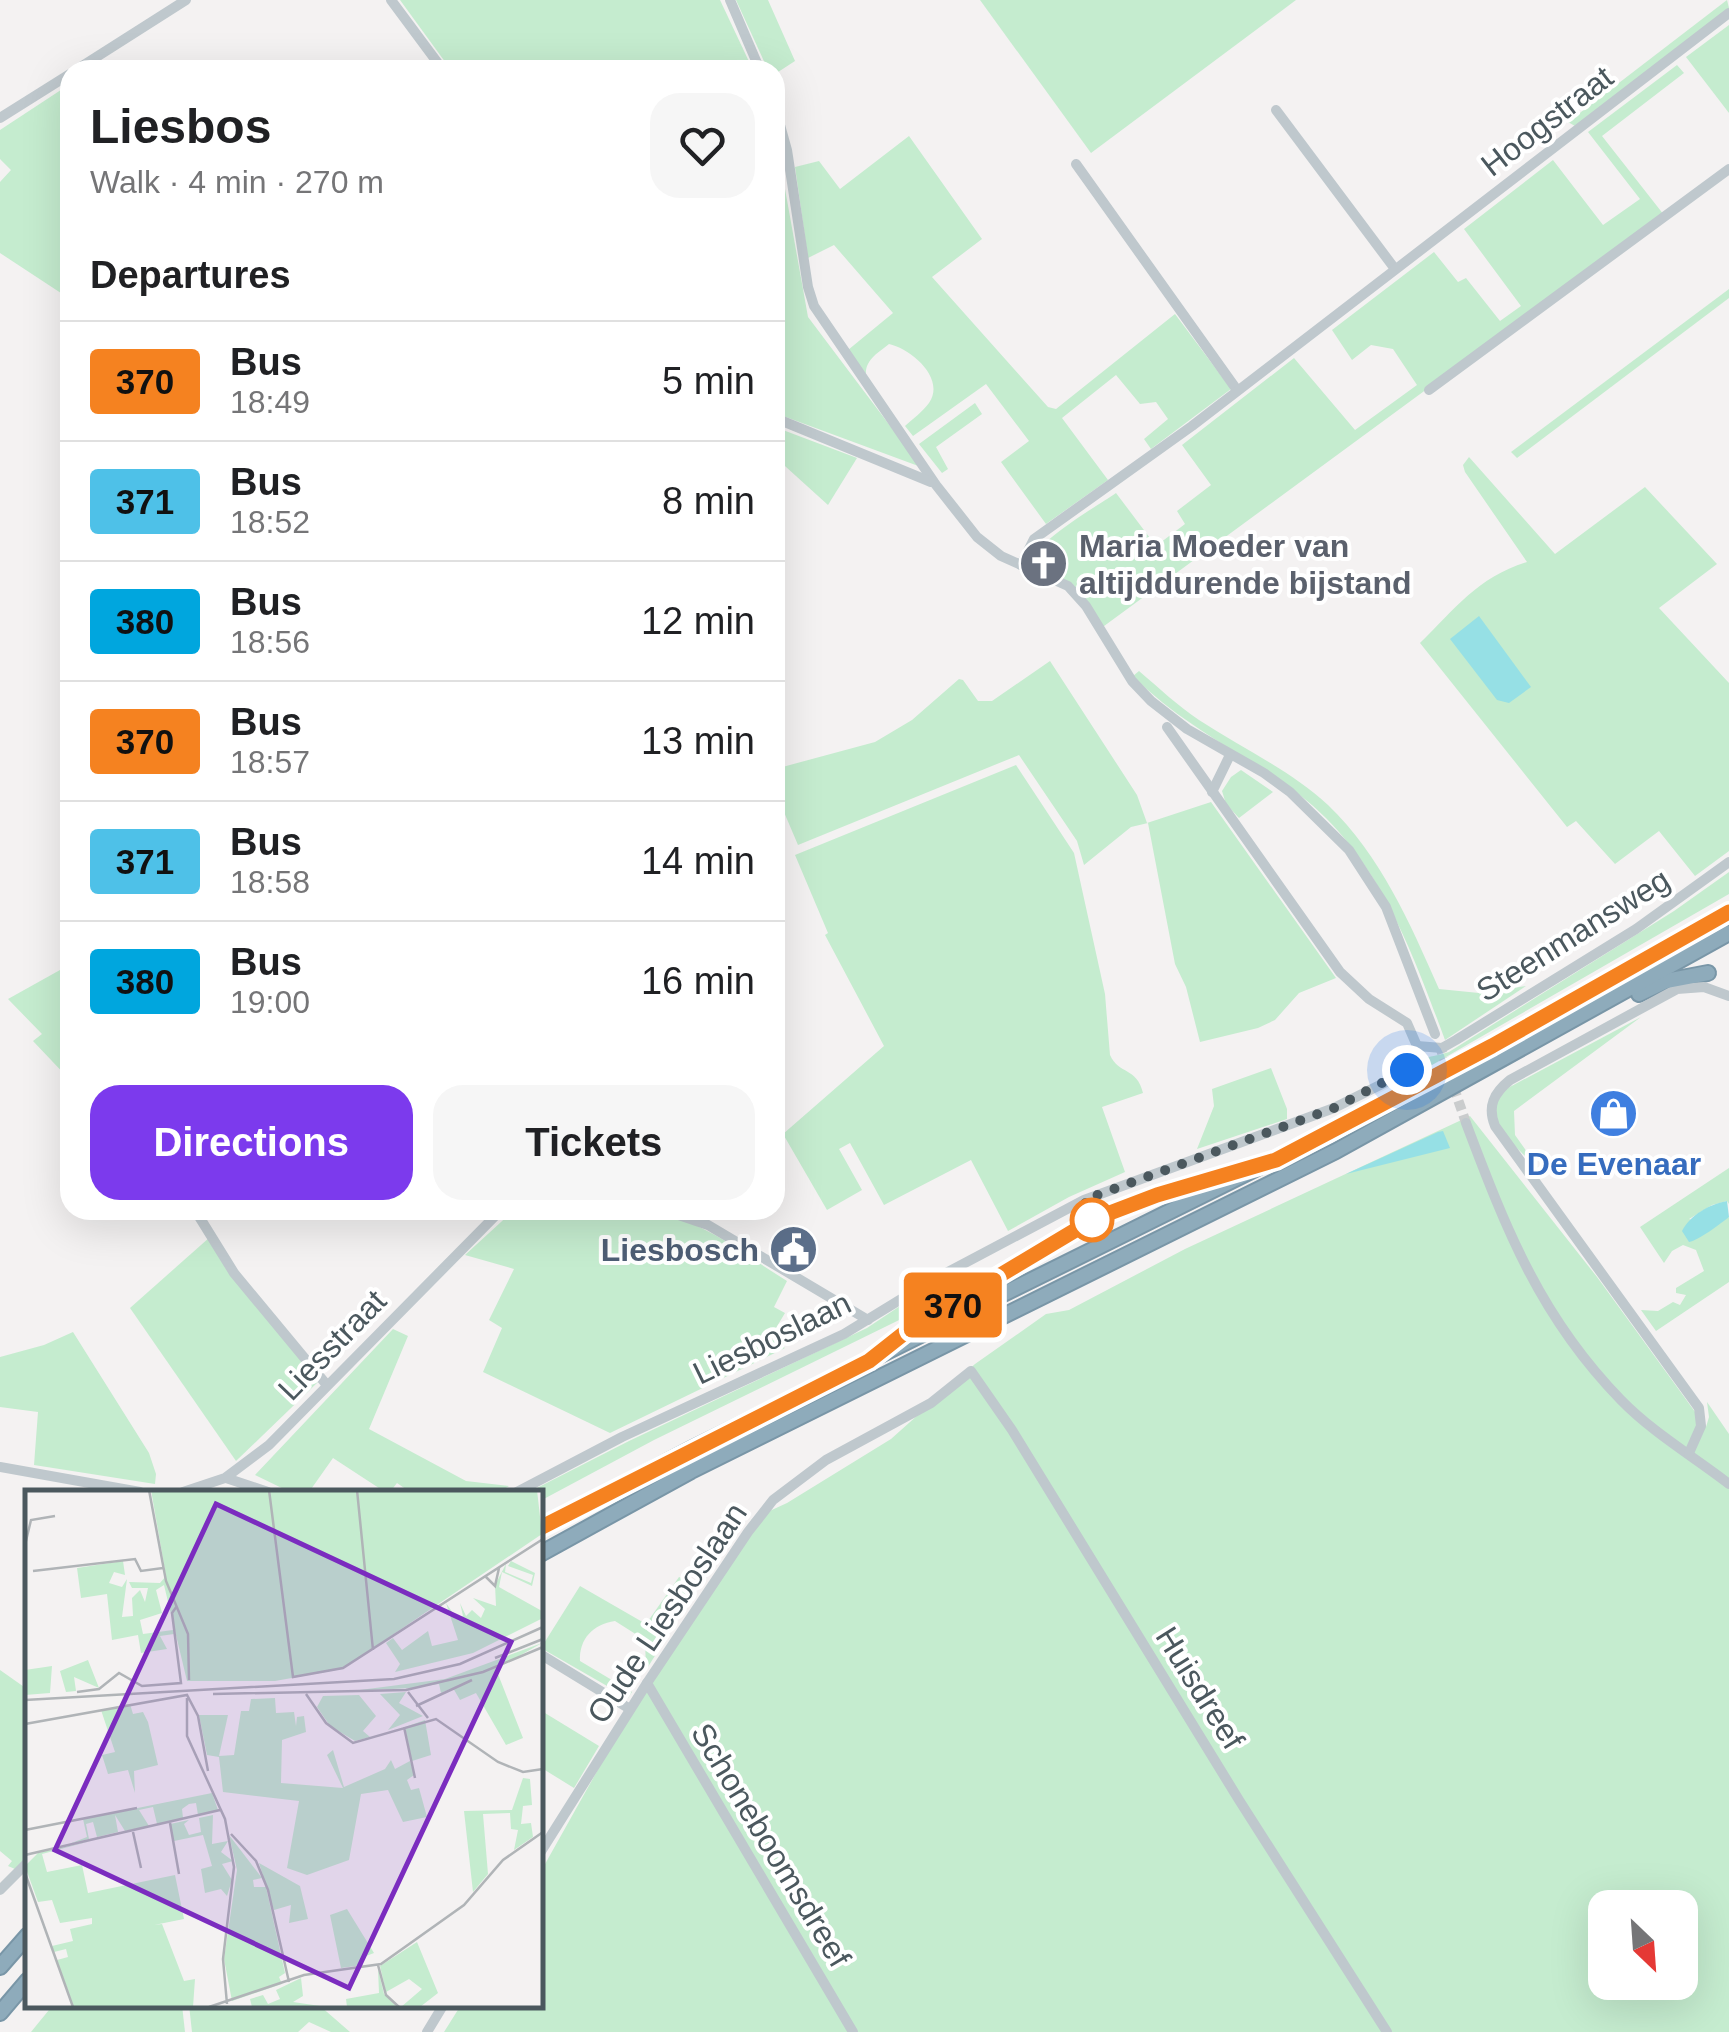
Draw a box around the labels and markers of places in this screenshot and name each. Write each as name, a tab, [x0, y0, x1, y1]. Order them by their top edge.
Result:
place label: Maria Moeder van altijddurende bijstand	[1079, 528, 1411, 601]
church icon: Maria Moeder van altijddurende bijstand	[1018, 538, 1070, 590]
shop icon: De Evenaar	[1588, 1088, 1640, 1140]
place label: De Evenaar	[1527, 1146, 1701, 1182]
unlabelled marker	[1071, 1199, 1113, 1241]
public building icon: Liesbosch	[768, 1224, 820, 1276]
place label: Liesbosch	[601, 1232, 759, 1268]

